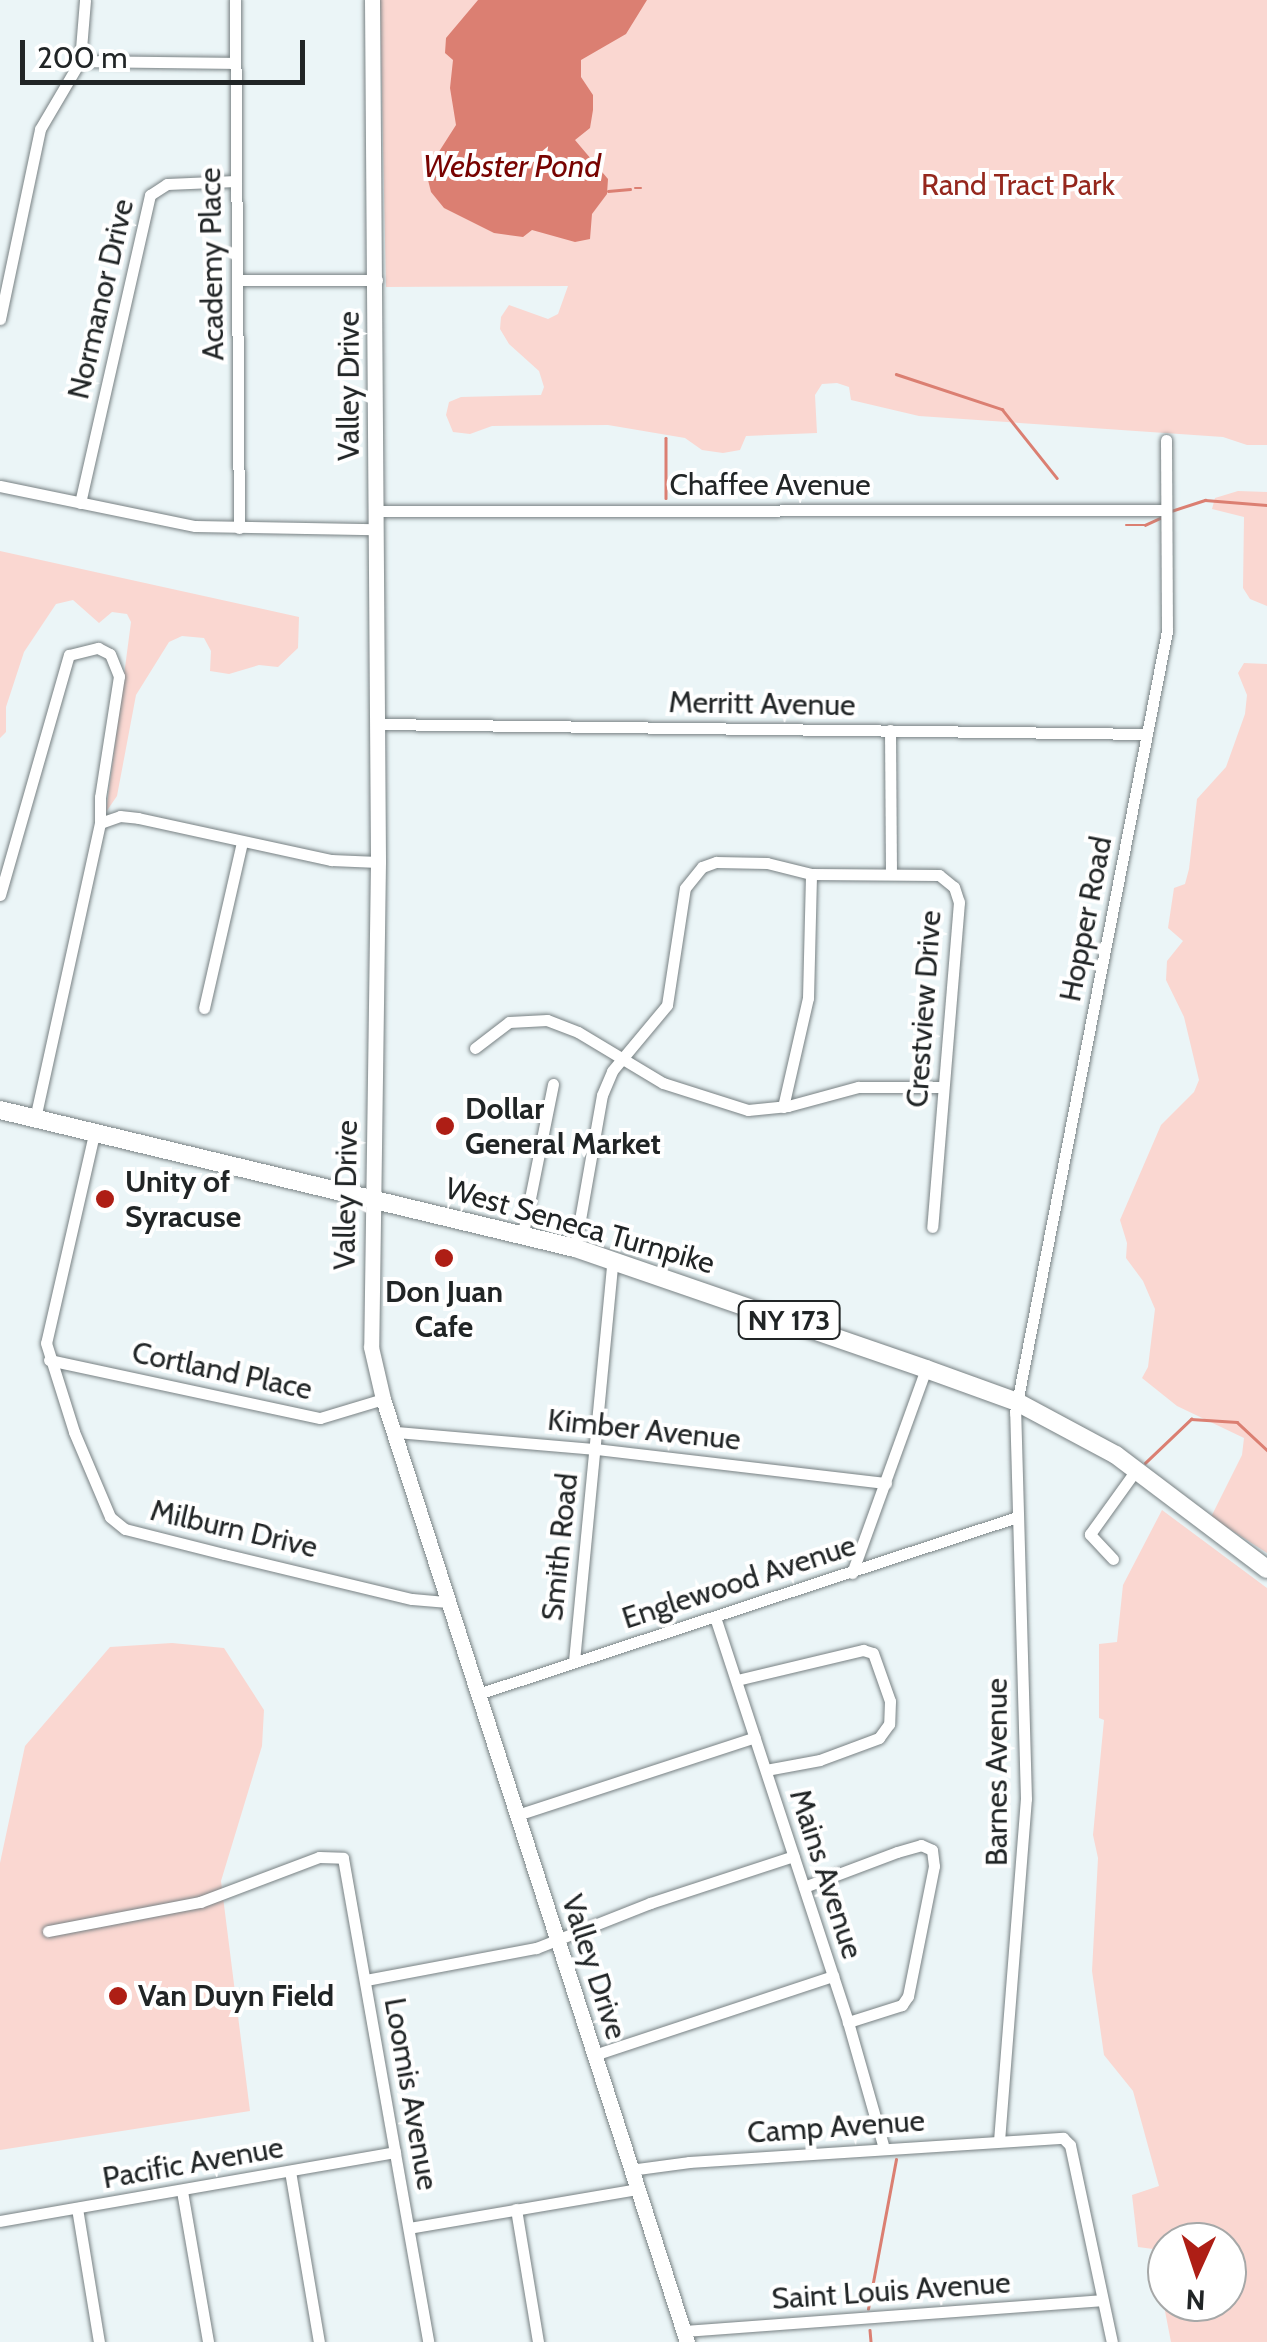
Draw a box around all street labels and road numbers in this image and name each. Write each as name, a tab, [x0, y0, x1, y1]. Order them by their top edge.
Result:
street label: Academy Place	[192, 167, 232, 361]
street label: Normanor Drive	[60, 195, 142, 403]
street label: Valley Drive	[331, 311, 367, 461]
street label: Chaffee Avenue	[669, 467, 871, 503]
street label: Merritt Avenue	[668, 684, 856, 724]
street label: Hopper Road	[1052, 833, 1120, 1005]
street label: Crestview Drive	[899, 909, 949, 1109]
street label: Valley Drive	[327, 1120, 365, 1270]
street label: West Seneca Turnpike	[441, 1170, 719, 1282]
road number: NY 173	[736, 1297, 842, 1343]
street label: Cortland Place	[129, 1334, 315, 1408]
street label: Kimber Avenue	[546, 1402, 742, 1458]
street label: Smith Road	[534, 1471, 586, 1623]
street label: Milburn Drive	[147, 1492, 321, 1566]
street label: Englewood Avenue	[618, 1527, 860, 1637]
street label: Barnes Avenue	[979, 1678, 1015, 1866]
street label: Mains Avenue	[782, 1785, 870, 1963]
street label: Valley Drive	[554, 1890, 634, 2044]
street label: Loomis Avenue	[376, 1995, 446, 2193]
street label: Camp Avenue	[746, 2103, 926, 2151]
street label: Pacific Avenue	[100, 2129, 286, 2197]
street label: Saint Louis Avenue	[770, 2265, 1012, 2317]

